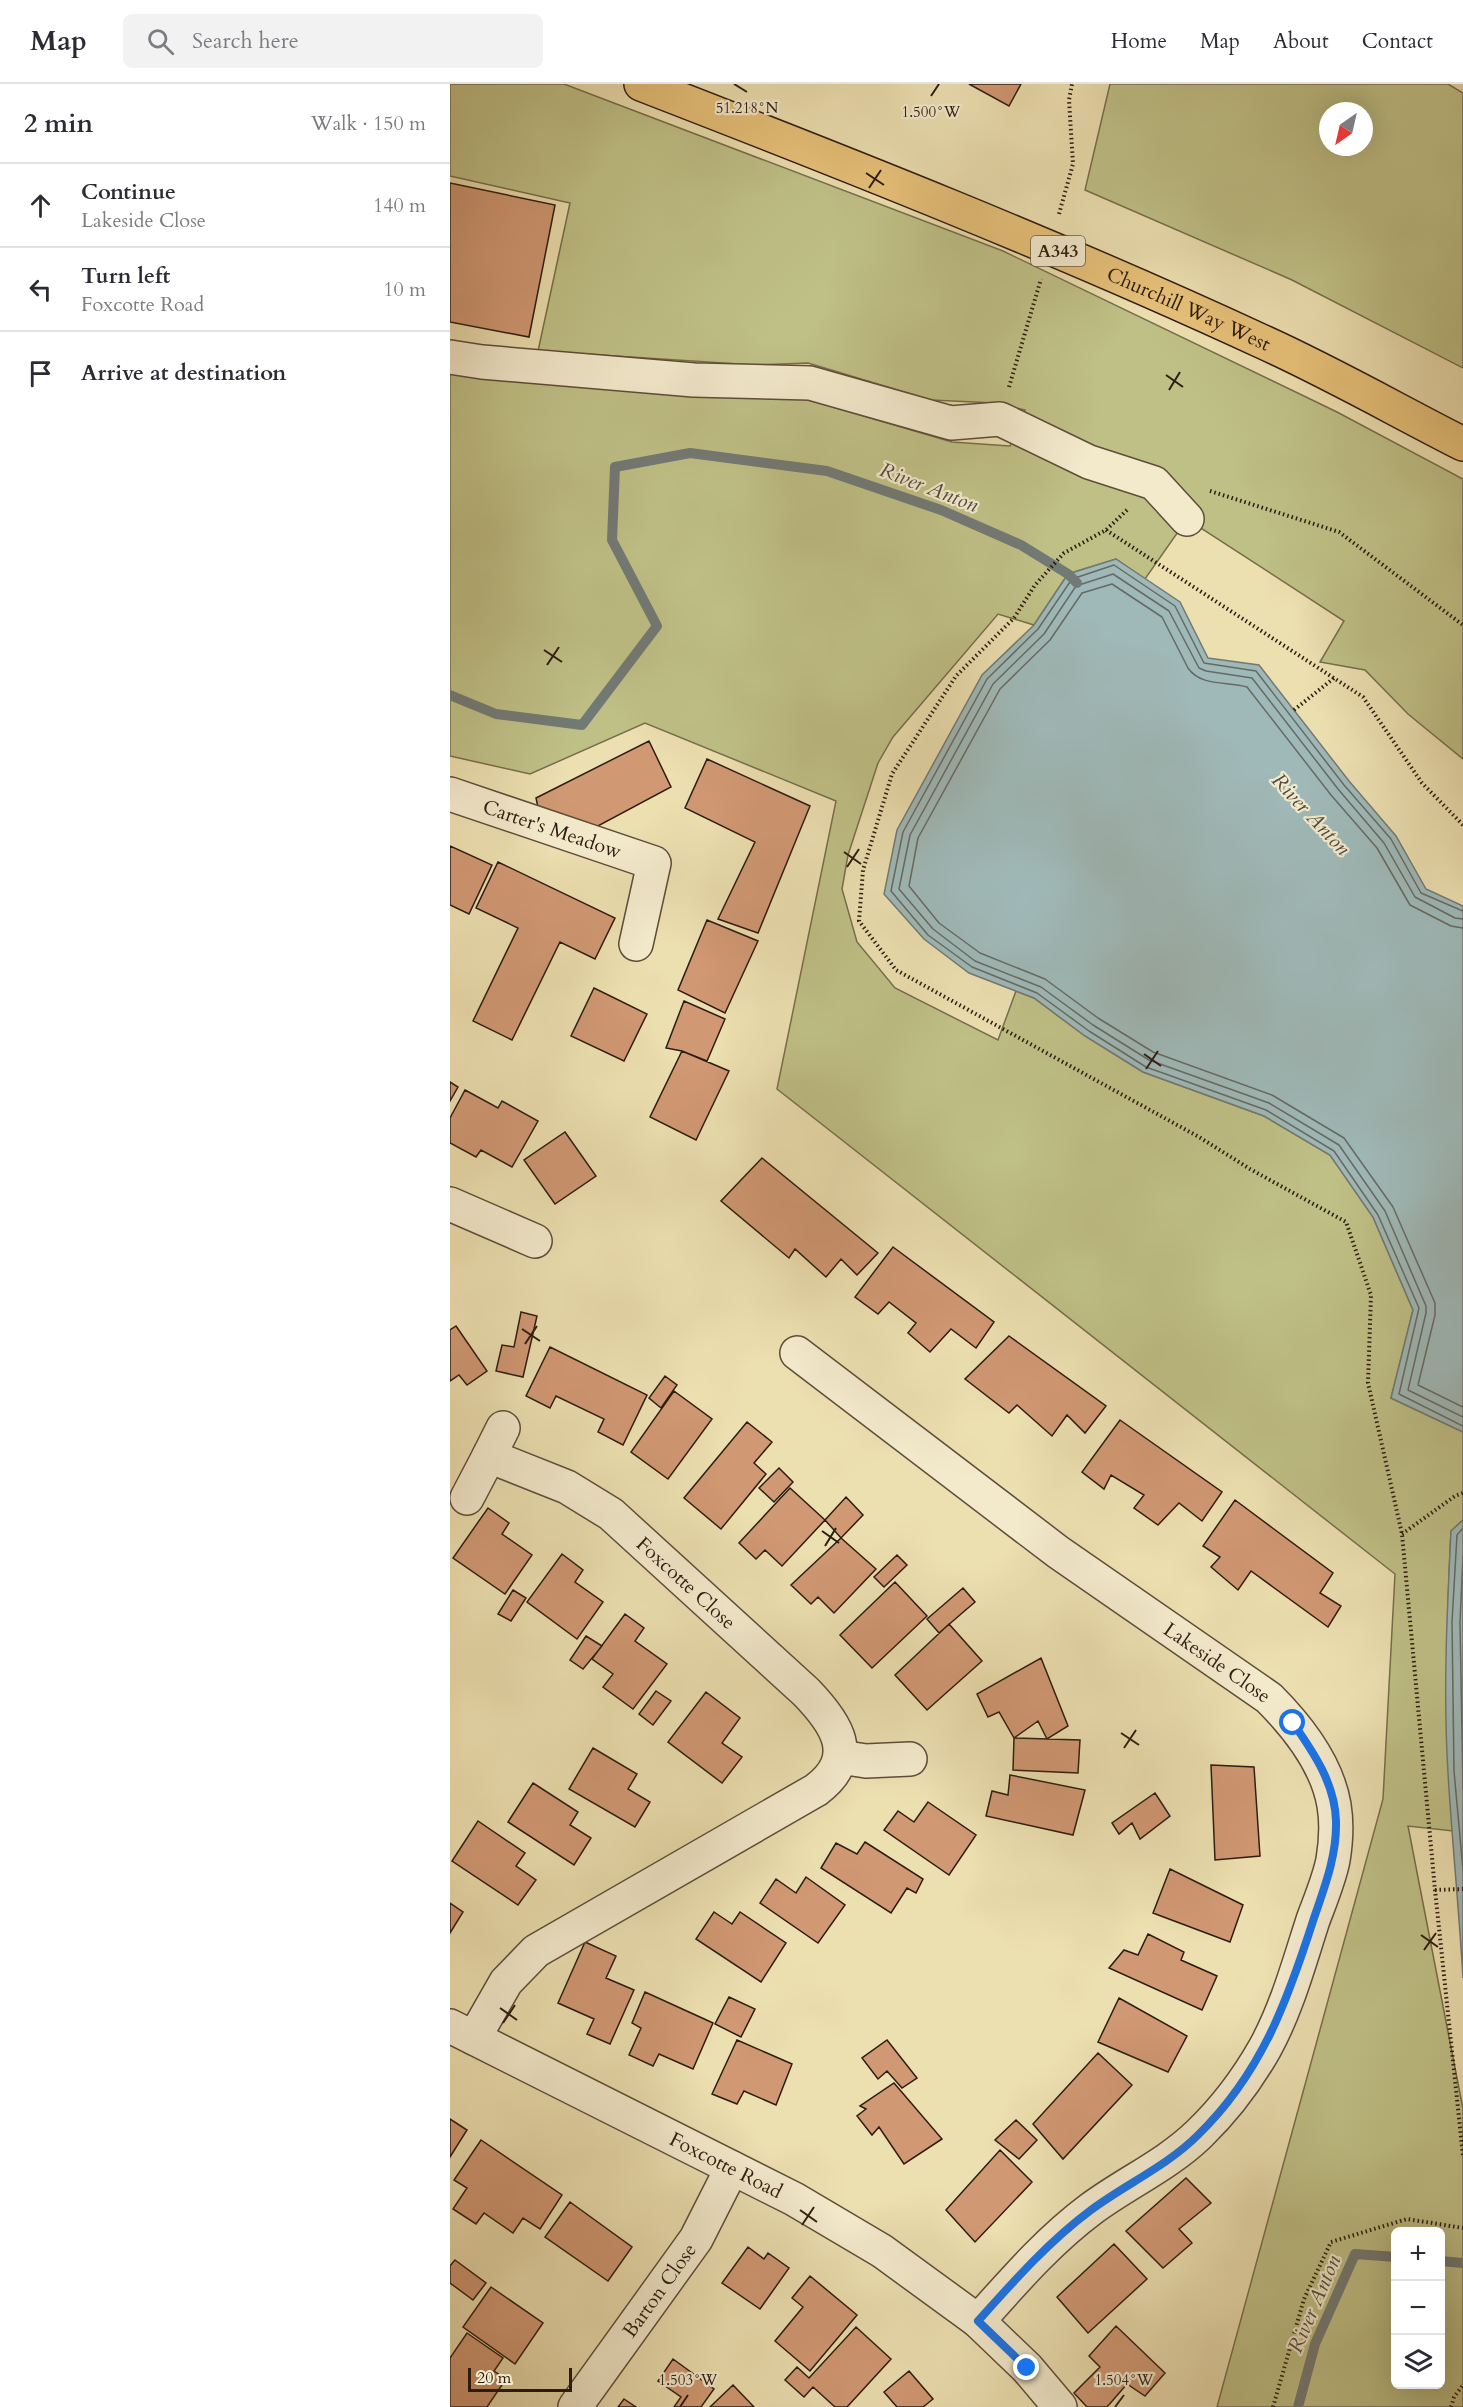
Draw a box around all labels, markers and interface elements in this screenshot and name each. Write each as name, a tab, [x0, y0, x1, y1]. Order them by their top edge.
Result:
search box	[123, 14, 543, 68]
text: Map	[30, 22, 87, 60]
icon: search	[144, 25, 177, 58]
text: Search here	[192, 26, 299, 56]
text: Home	[1111, 27, 1167, 56]
text: Map	[1200, 27, 1240, 56]
text: About	[1273, 27, 1329, 56]
text: Contact	[1362, 27, 1433, 56]
text: 51.218°N	[716, 98, 779, 118]
text: 1.500°W	[902, 102, 961, 122]
north arrow	[1319, 102, 1373, 156]
text: 2 min	[24, 106, 93, 141]
text: Walk · 150 m	[311, 110, 426, 137]
text: Continue	[81, 177, 176, 207]
icon: ahead	[24, 189, 57, 222]
text: 140 m	[373, 192, 426, 219]
text: Lakeside Close	[81, 207, 206, 234]
road number: A343	[1031, 236, 1085, 266]
text: Turn left	[81, 261, 170, 291]
street label: Churchill Way West	[1102, 261, 1275, 358]
icon: left	[24, 273, 57, 306]
text: 10 m	[383, 276, 426, 303]
text: Foxcotte Road	[81, 291, 204, 318]
icon: arrive	[24, 357, 57, 390]
text: Arrive at destination	[81, 358, 286, 388]
water label: River Anton	[875, 455, 983, 520]
water label: River Anton	[1265, 767, 1357, 863]
street label: Carter's Meadow	[479, 793, 625, 865]
street label: Foxcotte Close	[630, 1531, 742, 1636]
street label: Lakeside Close	[1158, 1616, 1276, 1709]
route start	[1279, 1709, 1305, 1735]
street label: Foxcotte Road	[665, 2126, 787, 2205]
map controls	[1391, 2227, 1445, 2389]
button: +	[1391, 2227, 1445, 2281]
street label: Barton Close	[616, 2238, 703, 2343]
water label: River Anton	[1281, 2250, 1348, 2357]
button: −	[1391, 2281, 1445, 2335]
button: layers	[1391, 2335, 1445, 2389]
route end	[1013, 2354, 1039, 2380]
scale bar	[468, 2365, 572, 2392]
text: 20 m	[477, 2367, 511, 2389]
text: 1.503°W	[659, 2370, 718, 2390]
text: 1.504°W	[1095, 2370, 1154, 2390]

